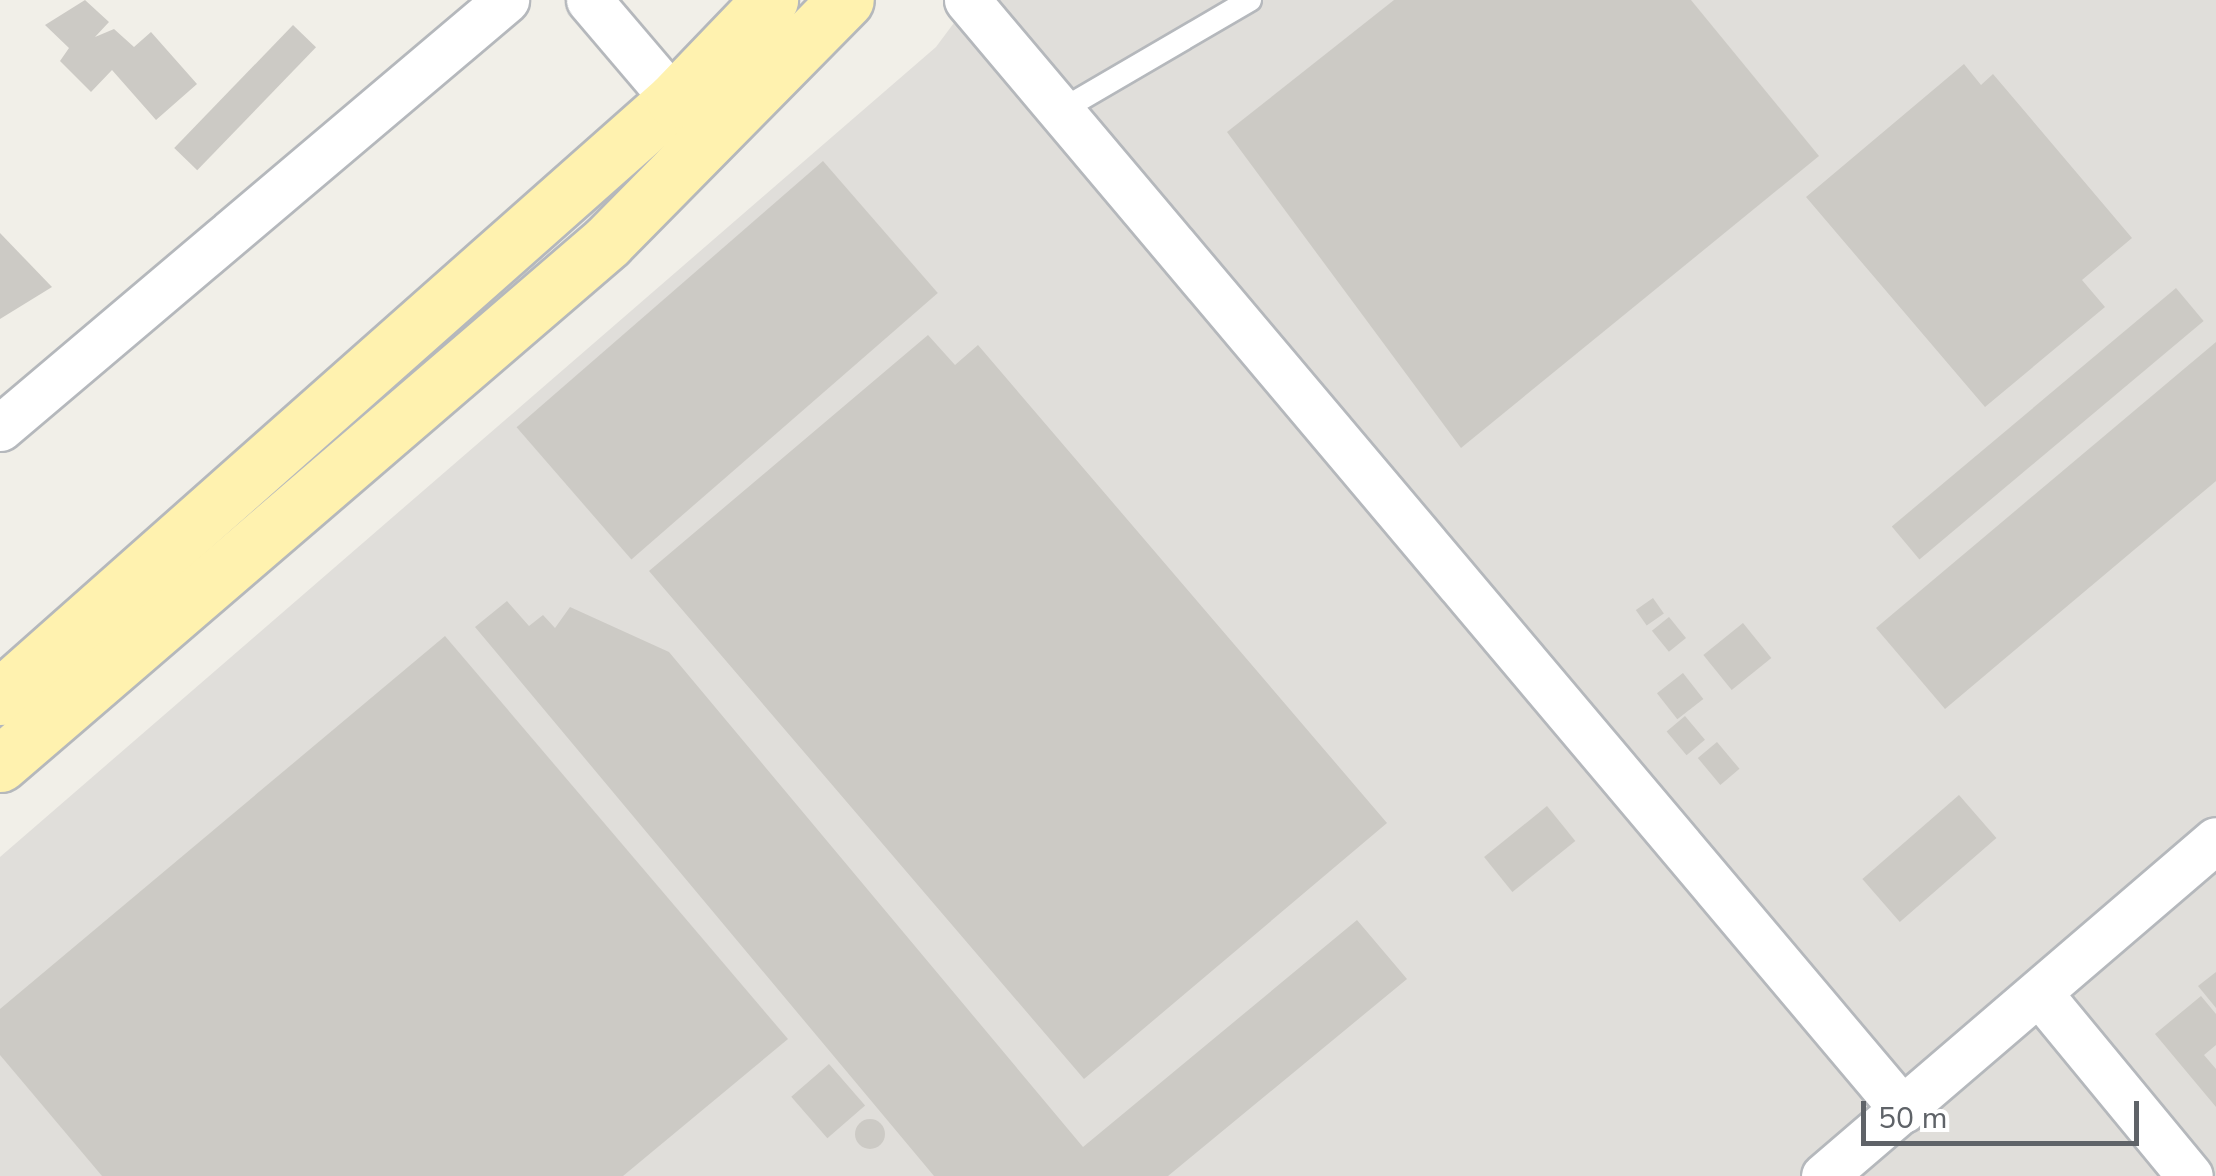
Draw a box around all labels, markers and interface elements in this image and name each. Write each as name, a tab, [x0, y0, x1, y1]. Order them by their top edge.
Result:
scale bar	[1866, 1081, 2144, 1143]
text: 50 m	[1878, 1098, 1947, 1139]

